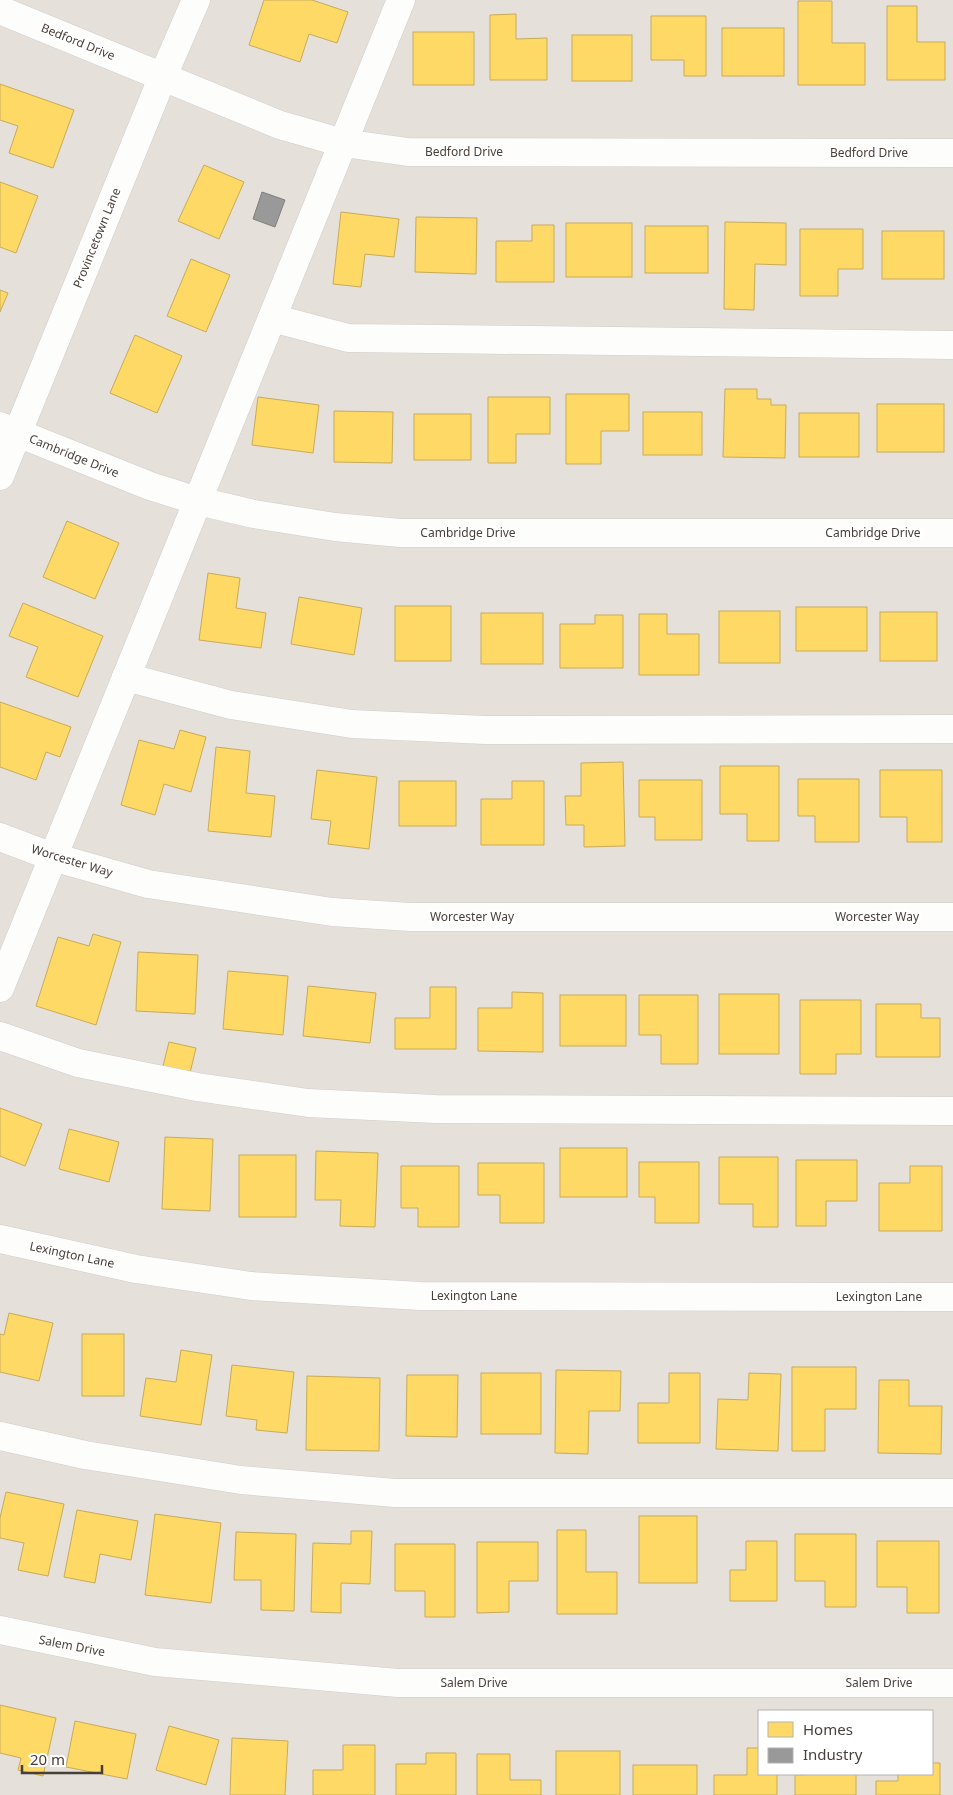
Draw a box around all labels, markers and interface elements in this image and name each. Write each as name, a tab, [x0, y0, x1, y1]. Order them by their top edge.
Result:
street label: Bedford Drive	[39, 19, 118, 64]
street label: Bedford Drive	[425, 143, 503, 160]
street label: Bedford Drive	[830, 144, 908, 161]
street label: Provincetown Lane	[69, 185, 124, 290]
street label: Cambridge Drive	[27, 430, 122, 481]
street label: Cambridge Drive	[420, 524, 516, 541]
street label: Cambridge Drive	[825, 524, 921, 541]
street label: Worcester Way	[29, 840, 116, 881]
street label: Worcester Way	[430, 908, 515, 925]
street label: Worcester Way	[835, 908, 920, 925]
street label: Lexington Lane	[28, 1237, 116, 1272]
street label: Lexington Lane	[431, 1287, 517, 1304]
street label: Lexington Lane	[836, 1288, 922, 1305]
street label: Salem Drive	[37, 1631, 107, 1660]
street label: Salem Drive	[440, 1674, 508, 1691]
street label: Salem Drive	[845, 1674, 913, 1691]
legend	[758, 1710, 933, 1775]
text: Homes	[803, 1719, 853, 1739]
scale bar	[22, 1742, 102, 1774]
text: Industry	[803, 1744, 863, 1764]
text: 20 m	[30, 1749, 65, 1769]

